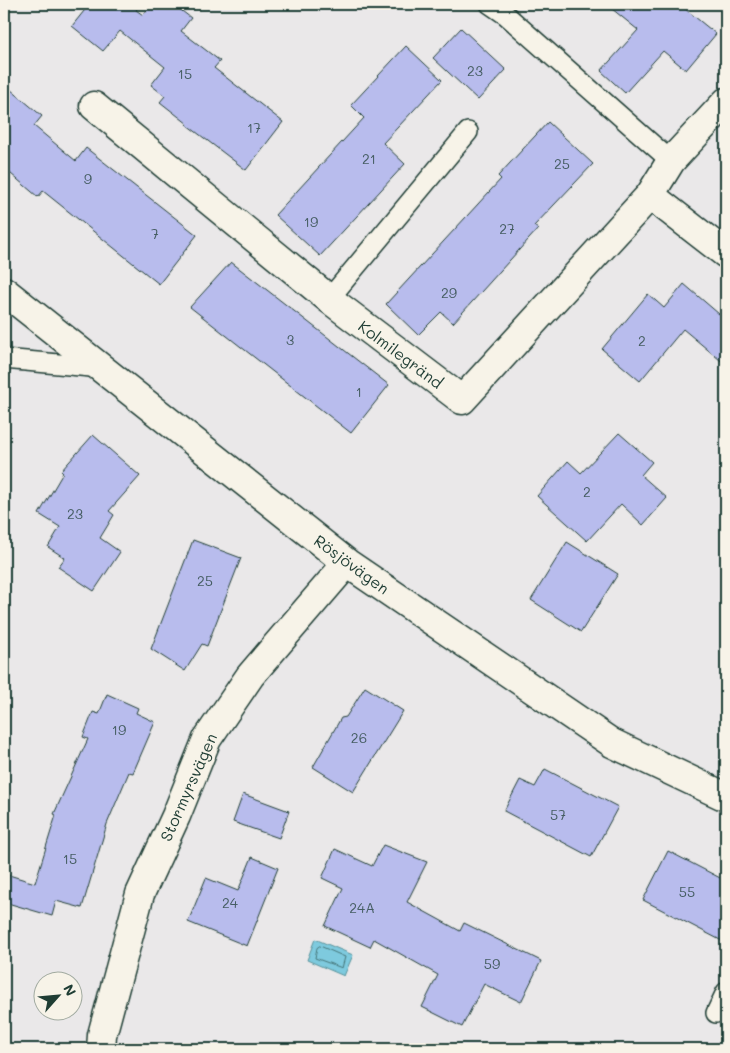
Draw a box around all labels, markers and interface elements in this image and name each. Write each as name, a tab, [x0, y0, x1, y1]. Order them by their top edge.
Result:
house number: 23	[467, 61, 483, 80]
house number: 15	[178, 64, 192, 83]
house number: 17	[247, 118, 261, 137]
house number: 21	[362, 149, 376, 168]
house number: 25	[554, 154, 570, 173]
house number: 9	[84, 169, 92, 188]
house number: 19	[304, 212, 318, 231]
house number: 27	[499, 219, 515, 238]
house number: 7	[151, 224, 159, 243]
house number: 29	[441, 283, 457, 302]
street label: Kolmilegränd	[354, 315, 448, 393]
house number: 3	[286, 330, 294, 349]
house number: 2	[638, 331, 646, 350]
house number: 1	[356, 382, 362, 401]
house number: 2	[583, 482, 591, 501]
house number: 23	[67, 504, 83, 523]
street label: Rösjövägen	[310, 530, 394, 598]
house number: 25	[197, 571, 213, 590]
house number: 19	[112, 720, 126, 739]
house number: 26	[351, 728, 367, 747]
street label: Stormyrsvägen	[155, 730, 221, 844]
house number: 57	[550, 805, 566, 824]
house number: 15	[63, 849, 77, 868]
house number: 55	[679, 882, 695, 901]
house number: 24	[222, 893, 239, 912]
house number: 24A	[349, 898, 375, 917]
house number: 59	[484, 954, 500, 973]
north arrow	[32, 970, 82, 1020]
text: N	[59, 981, 81, 999]

